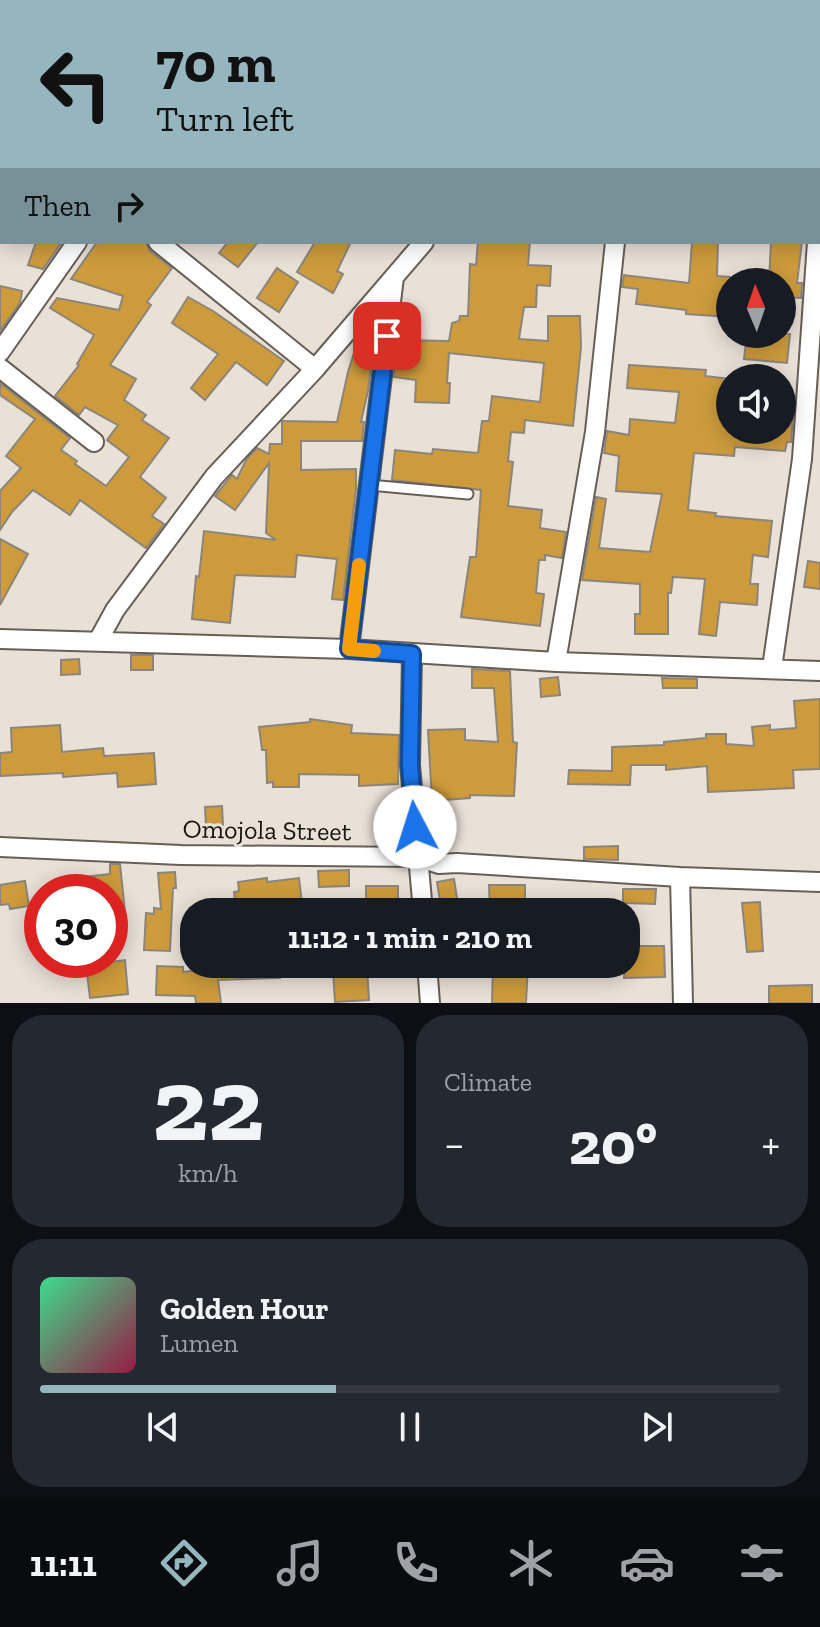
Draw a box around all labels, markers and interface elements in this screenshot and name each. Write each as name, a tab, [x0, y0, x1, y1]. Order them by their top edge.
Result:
text: 70 m	[156, 29, 276, 96]
icon: left	[24, 32, 128, 136]
text: Turn left	[156, 97, 294, 140]
icon: right	[107, 184, 151, 228]
text: Then	[24, 188, 91, 224]
north arrow	[716, 268, 796, 348]
map controls	[716, 268, 796, 444]
pin	[353, 302, 421, 370]
icon: arrive	[365, 314, 409, 358]
button: sound	[716, 364, 796, 444]
position arrow	[373, 785, 457, 869]
street label: Omojola Street	[182, 813, 352, 847]
speed limit sign: 30	[24, 874, 128, 978]
text: 11:12 · 1 min · 210 m	[288, 920, 532, 956]
text: 22	[152, 1042, 264, 1167]
text: Climate	[444, 1066, 532, 1098]
text: 20°	[569, 1107, 657, 1179]
text: −	[444, 1117, 465, 1170]
text: +	[761, 1117, 780, 1170]
text: km/h	[178, 1157, 238, 1189]
text: Golden Hour	[160, 1291, 328, 1327]
text: Lumen	[160, 1327, 238, 1359]
icon: previous	[141, 1405, 185, 1449]
icon: pause	[388, 1405, 432, 1449]
icon: next	[635, 1405, 679, 1449]
icon: directions	[156, 1535, 212, 1591]
icon: music	[272, 1535, 328, 1591]
icon: phone	[388, 1535, 444, 1591]
icon: climate	[503, 1535, 559, 1591]
icon: car	[619, 1535, 675, 1591]
icon: filters	[734, 1535, 790, 1591]
text: 11:11	[30, 1542, 97, 1585]

